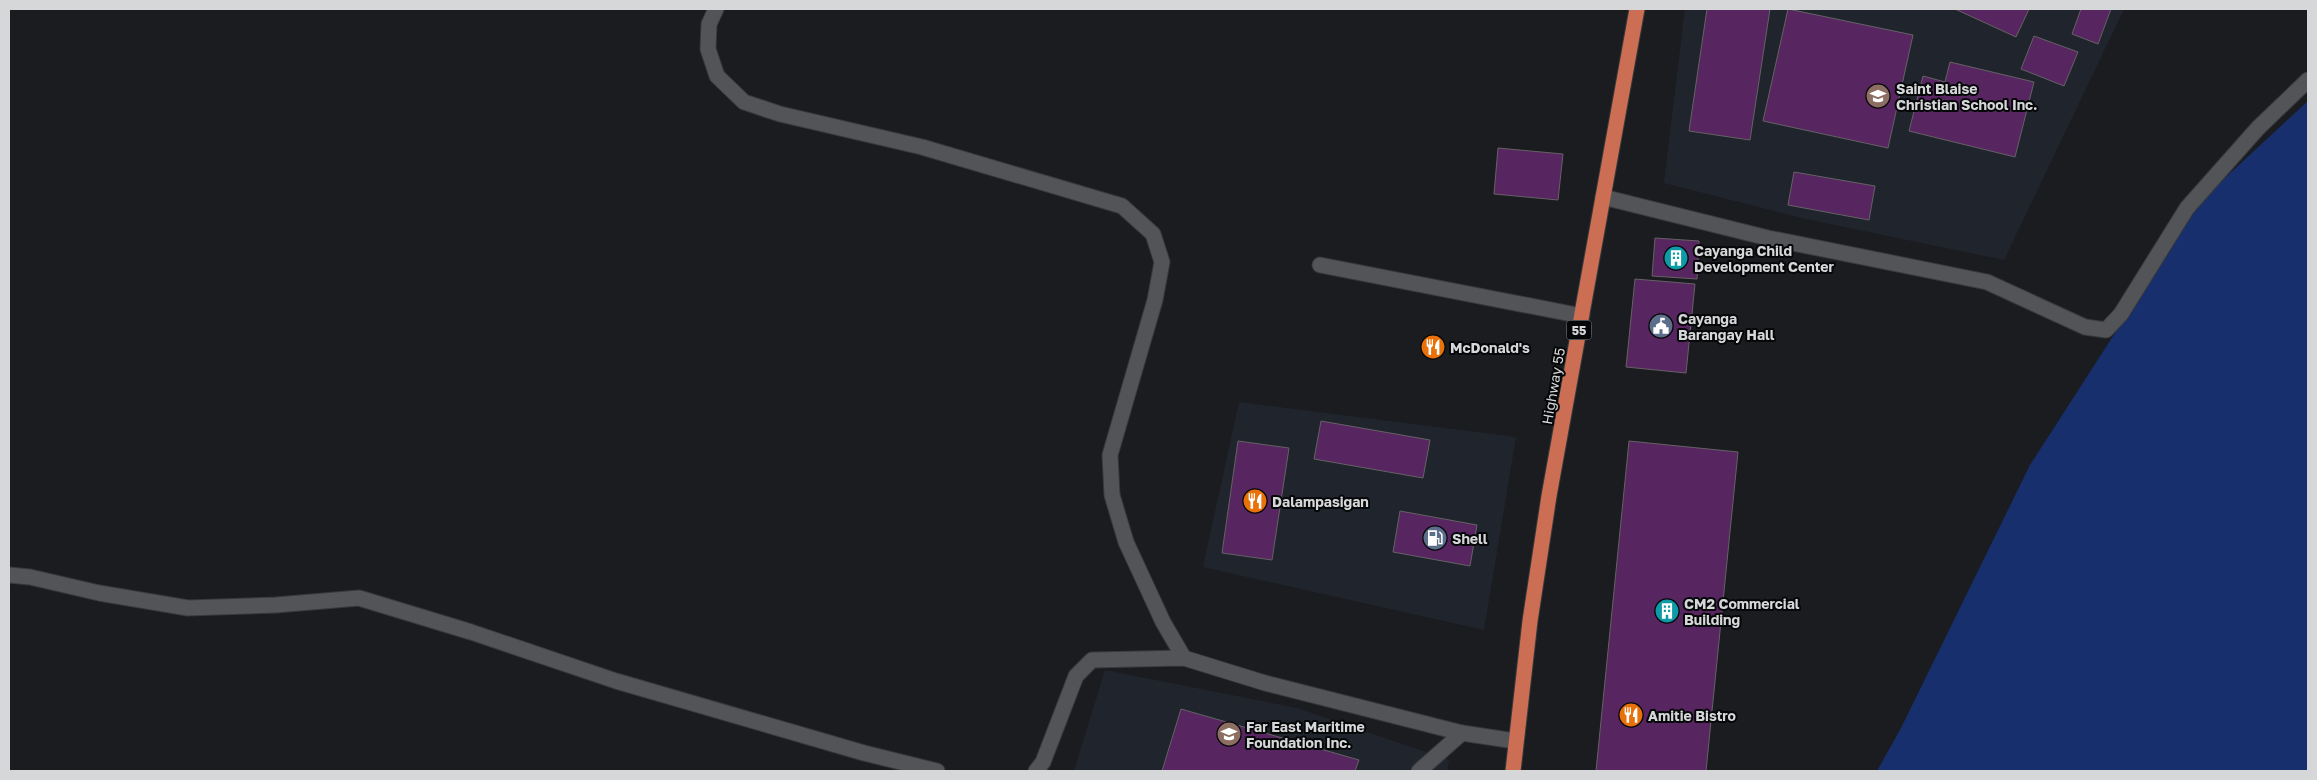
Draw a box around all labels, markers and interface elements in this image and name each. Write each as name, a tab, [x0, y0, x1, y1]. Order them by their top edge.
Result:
place label: Saint Blaise Christian School Inc.	[1896, 80, 2037, 113]
school or university icon: Saint Blaise Christian School Inc.	[1865, 83, 1891, 109]
place label: Cayanga Child Development Center	[1694, 242, 1835, 275]
building icon: Cayanga Child Development Center	[1663, 245, 1689, 271]
place label: Cayanga Barangay Hall	[1678, 310, 1775, 343]
public building icon: Cayanga Barangay Hall	[1648, 313, 1674, 339]
road number: 55	[1566, 320, 1592, 340]
restaurant icon: McDonald's	[1420, 334, 1446, 360]
place label: McDonald's	[1450, 339, 1530, 356]
street label: Highway 55	[1538, 346, 1568, 426]
restaurant icon: Dalampasigan	[1242, 488, 1268, 514]
place label: Dalampasigan	[1272, 493, 1369, 510]
fuel station icon: Shell	[1422, 525, 1448, 551]
place label: Shell	[1452, 530, 1488, 547]
place label: CM2 Commercial Building	[1684, 595, 1800, 628]
building icon: CM2 Commercial Building	[1654, 598, 1680, 624]
restaurant icon: Amitie Bistro	[1618, 702, 1644, 728]
place label: Amitie Bistro	[1648, 707, 1736, 724]
place label: Far East Maritime Foundation Inc.	[1246, 718, 1365, 751]
school or university icon: Far East Maritime Foundation Inc.	[1216, 721, 1242, 747]

